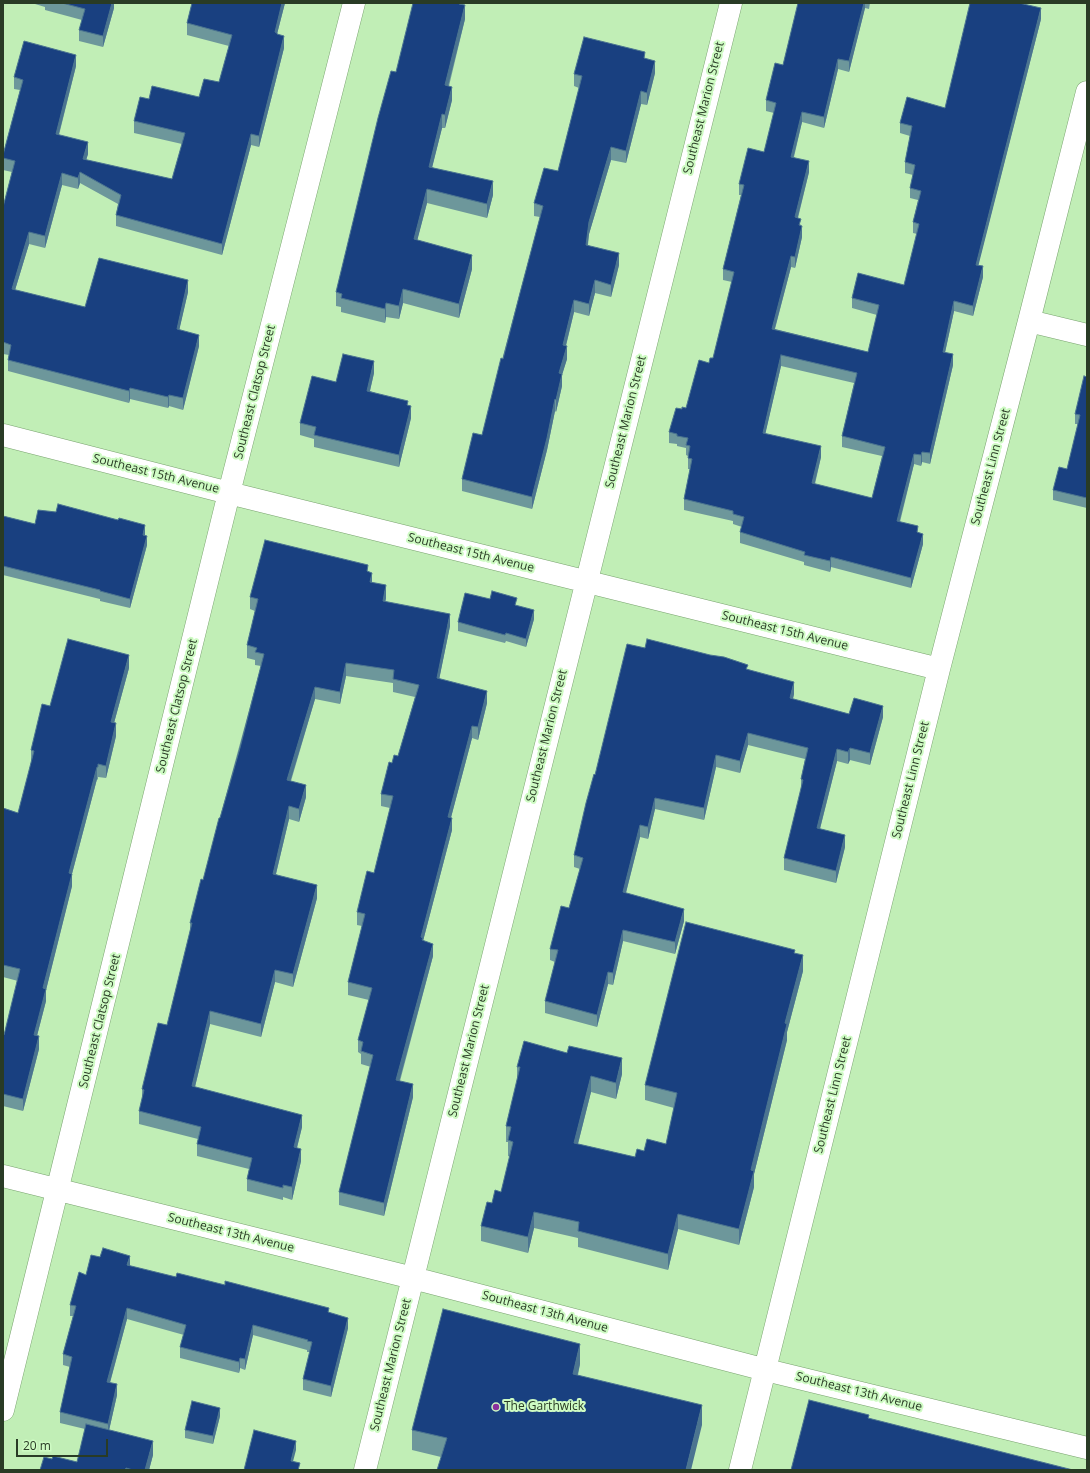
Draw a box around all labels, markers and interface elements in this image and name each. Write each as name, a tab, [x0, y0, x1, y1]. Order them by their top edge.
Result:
street label: Southeast Marion Street	[681, 40, 727, 176]
street label: Southeast Clatsop Street	[231, 323, 279, 461]
street label: Southeast Marion Street	[603, 354, 649, 490]
street label: Southeast Linn Street	[969, 407, 1013, 527]
street label: Southeast 15th Avenue	[91, 451, 221, 497]
street label: Southeast 15th Avenue	[406, 530, 536, 576]
street label: Southeast 15th Avenue	[720, 608, 850, 654]
street label: Southeast Clatsop Street	[153, 637, 201, 775]
street label: Southeast Marion Street	[524, 668, 570, 804]
street label: Southeast Linn Street	[890, 720, 932, 840]
street label: Southeast Clatsop Street	[76, 952, 124, 1090]
street label: Southeast Marion Street	[446, 983, 492, 1119]
street label: Southeast Linn Street	[812, 1035, 854, 1155]
street label: Southeast 13th Avenue	[166, 1210, 296, 1256]
street label: Southeast 13th Avenue	[481, 1288, 609, 1336]
street label: Southeast Marion Street	[368, 1297, 414, 1433]
street label: Southeast 13th Avenue	[794, 1369, 924, 1415]
place label: The Garthwick	[504, 1400, 584, 1414]
marker: The Garthwick	[491, 1402, 501, 1412]
scale bar	[18, 1431, 110, 1457]
text: 20 m	[23, 1437, 51, 1454]

